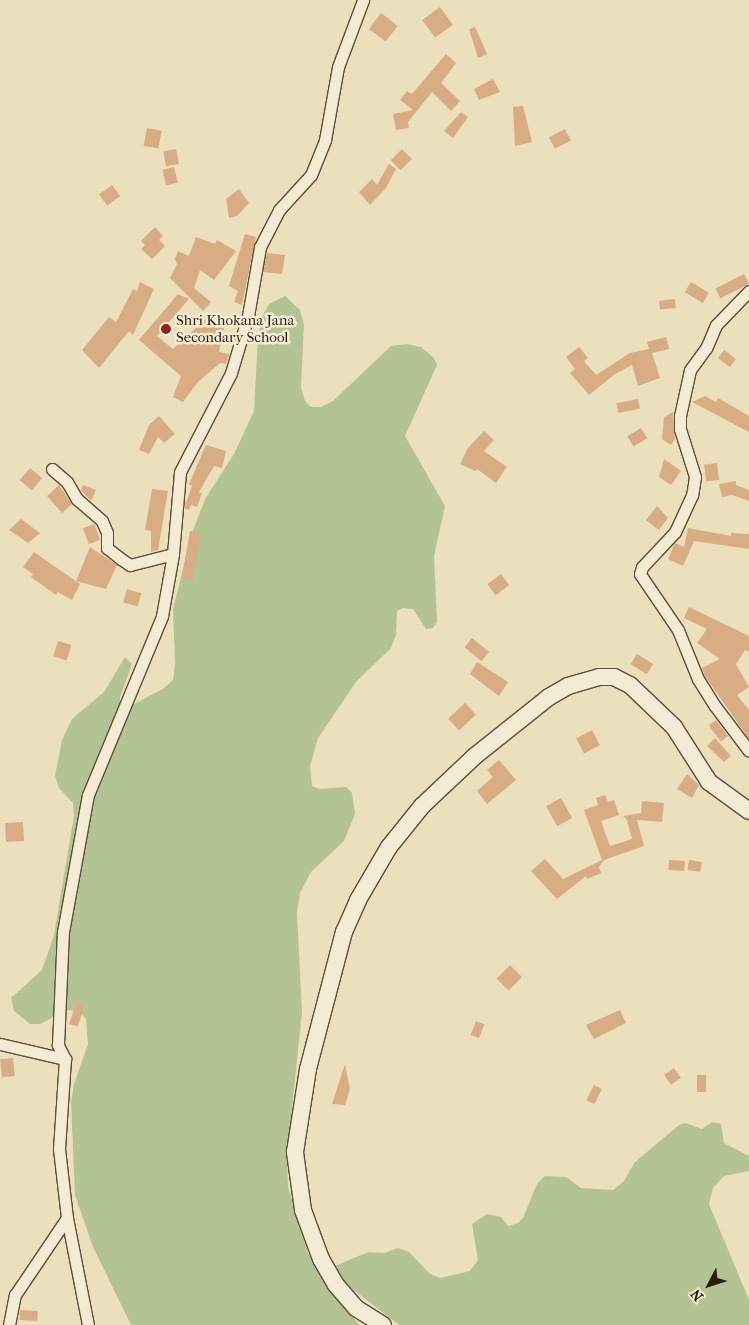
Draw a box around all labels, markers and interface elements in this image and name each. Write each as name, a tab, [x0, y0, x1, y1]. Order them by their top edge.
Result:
place label: Shri Khokana Jana Secondary School	[176, 311, 294, 346]
marker: Shri Khokana Jana Secondary School	[160, 323, 172, 335]
north arrow	[684, 1260, 734, 1310]
text: N	[687, 1285, 707, 1304]

